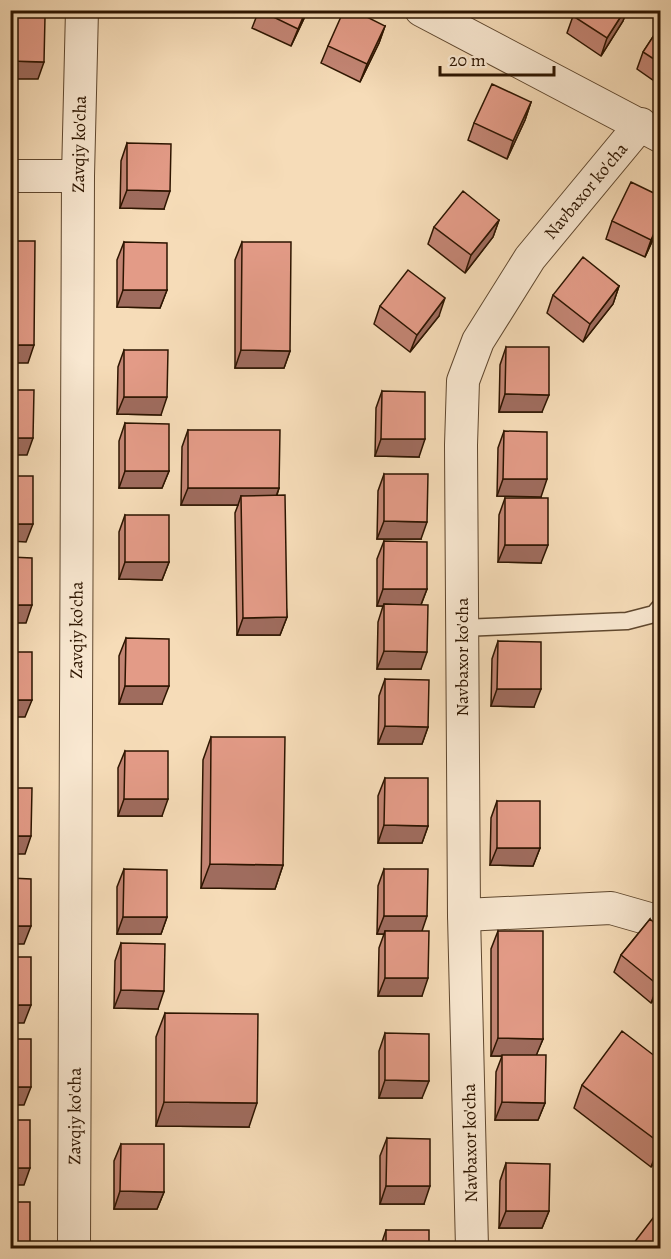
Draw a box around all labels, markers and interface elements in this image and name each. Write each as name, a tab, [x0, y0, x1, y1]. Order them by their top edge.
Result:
scale bar	[440, 39, 554, 77]
text: 20 m	[449, 48, 486, 72]
street label: Zavqiy ko'cha	[66, 94, 92, 193]
street label: Navbaxor ko'cha	[538, 137, 633, 244]
street label: Zavqiy ko'cha	[64, 581, 88, 679]
street label: Navbaxor ko'cha	[450, 597, 474, 717]
street label: Zavqiy ko'cha	[62, 1067, 87, 1165]
street label: Navbaxor ko'cha	[457, 1083, 483, 1203]

